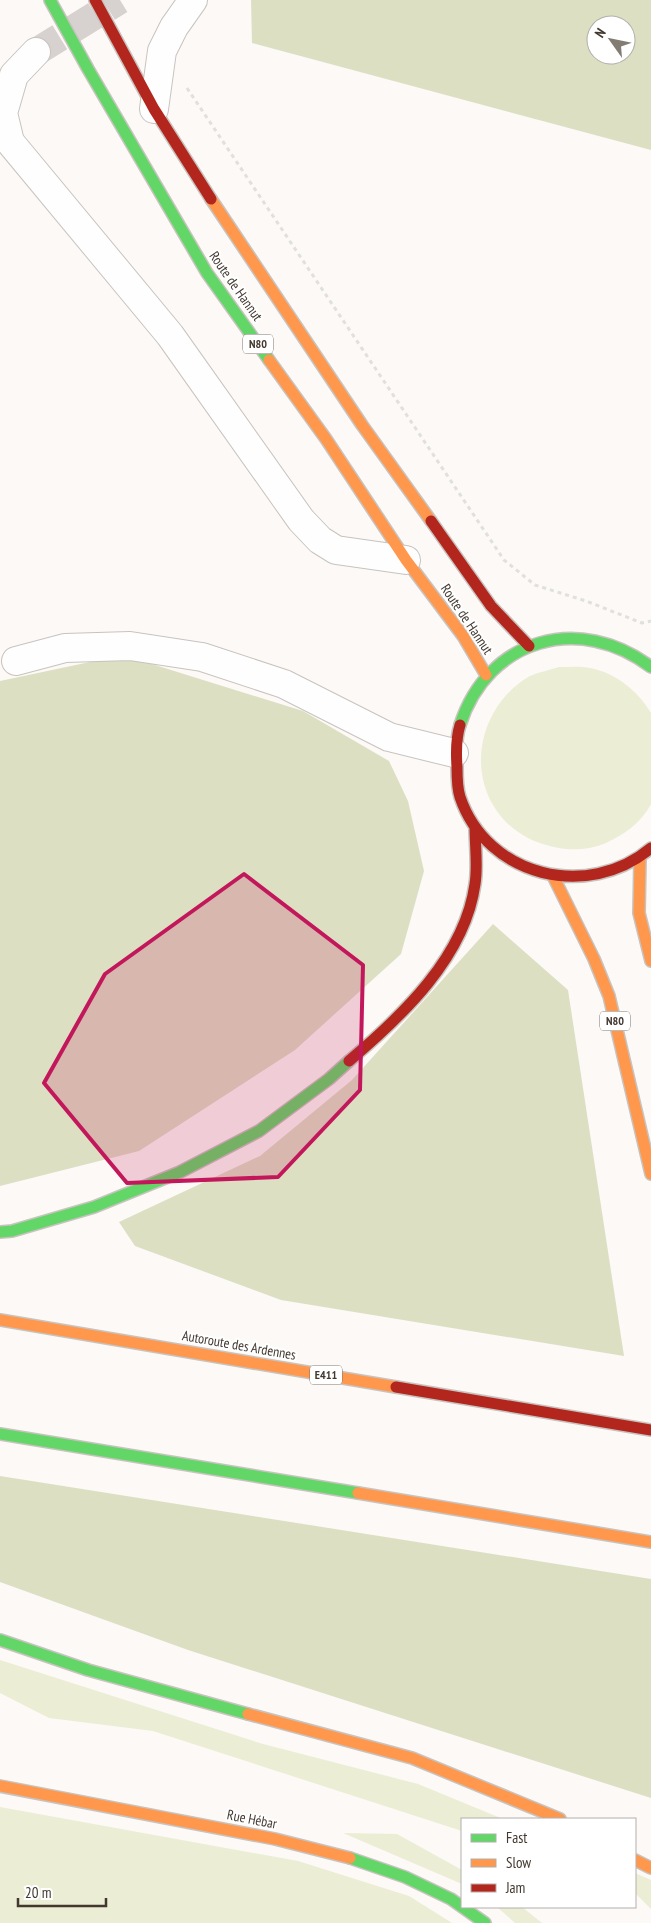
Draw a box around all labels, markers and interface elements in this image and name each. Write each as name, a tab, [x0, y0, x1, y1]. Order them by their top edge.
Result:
north arrow	[586, 15, 636, 65]
text: N	[590, 25, 610, 41]
street label: Route de Hannut	[205, 248, 267, 324]
road number: N80	[243, 334, 273, 354]
street label: Route de Hannut	[437, 580, 497, 658]
road number: N80	[600, 1011, 630, 1030]
street label: Autoroute des Ardennes	[181, 1326, 298, 1364]
road number: E411	[310, 1366, 342, 1384]
street label: Rue Hébar	[226, 1805, 279, 1833]
legend	[461, 1818, 636, 1908]
text: Fast	[506, 1828, 527, 1847]
text: Slow	[506, 1853, 531, 1872]
scale bar	[18, 1876, 105, 1908]
text: Jam	[505, 1878, 525, 1897]
text: 20 m	[25, 1883, 51, 1902]

